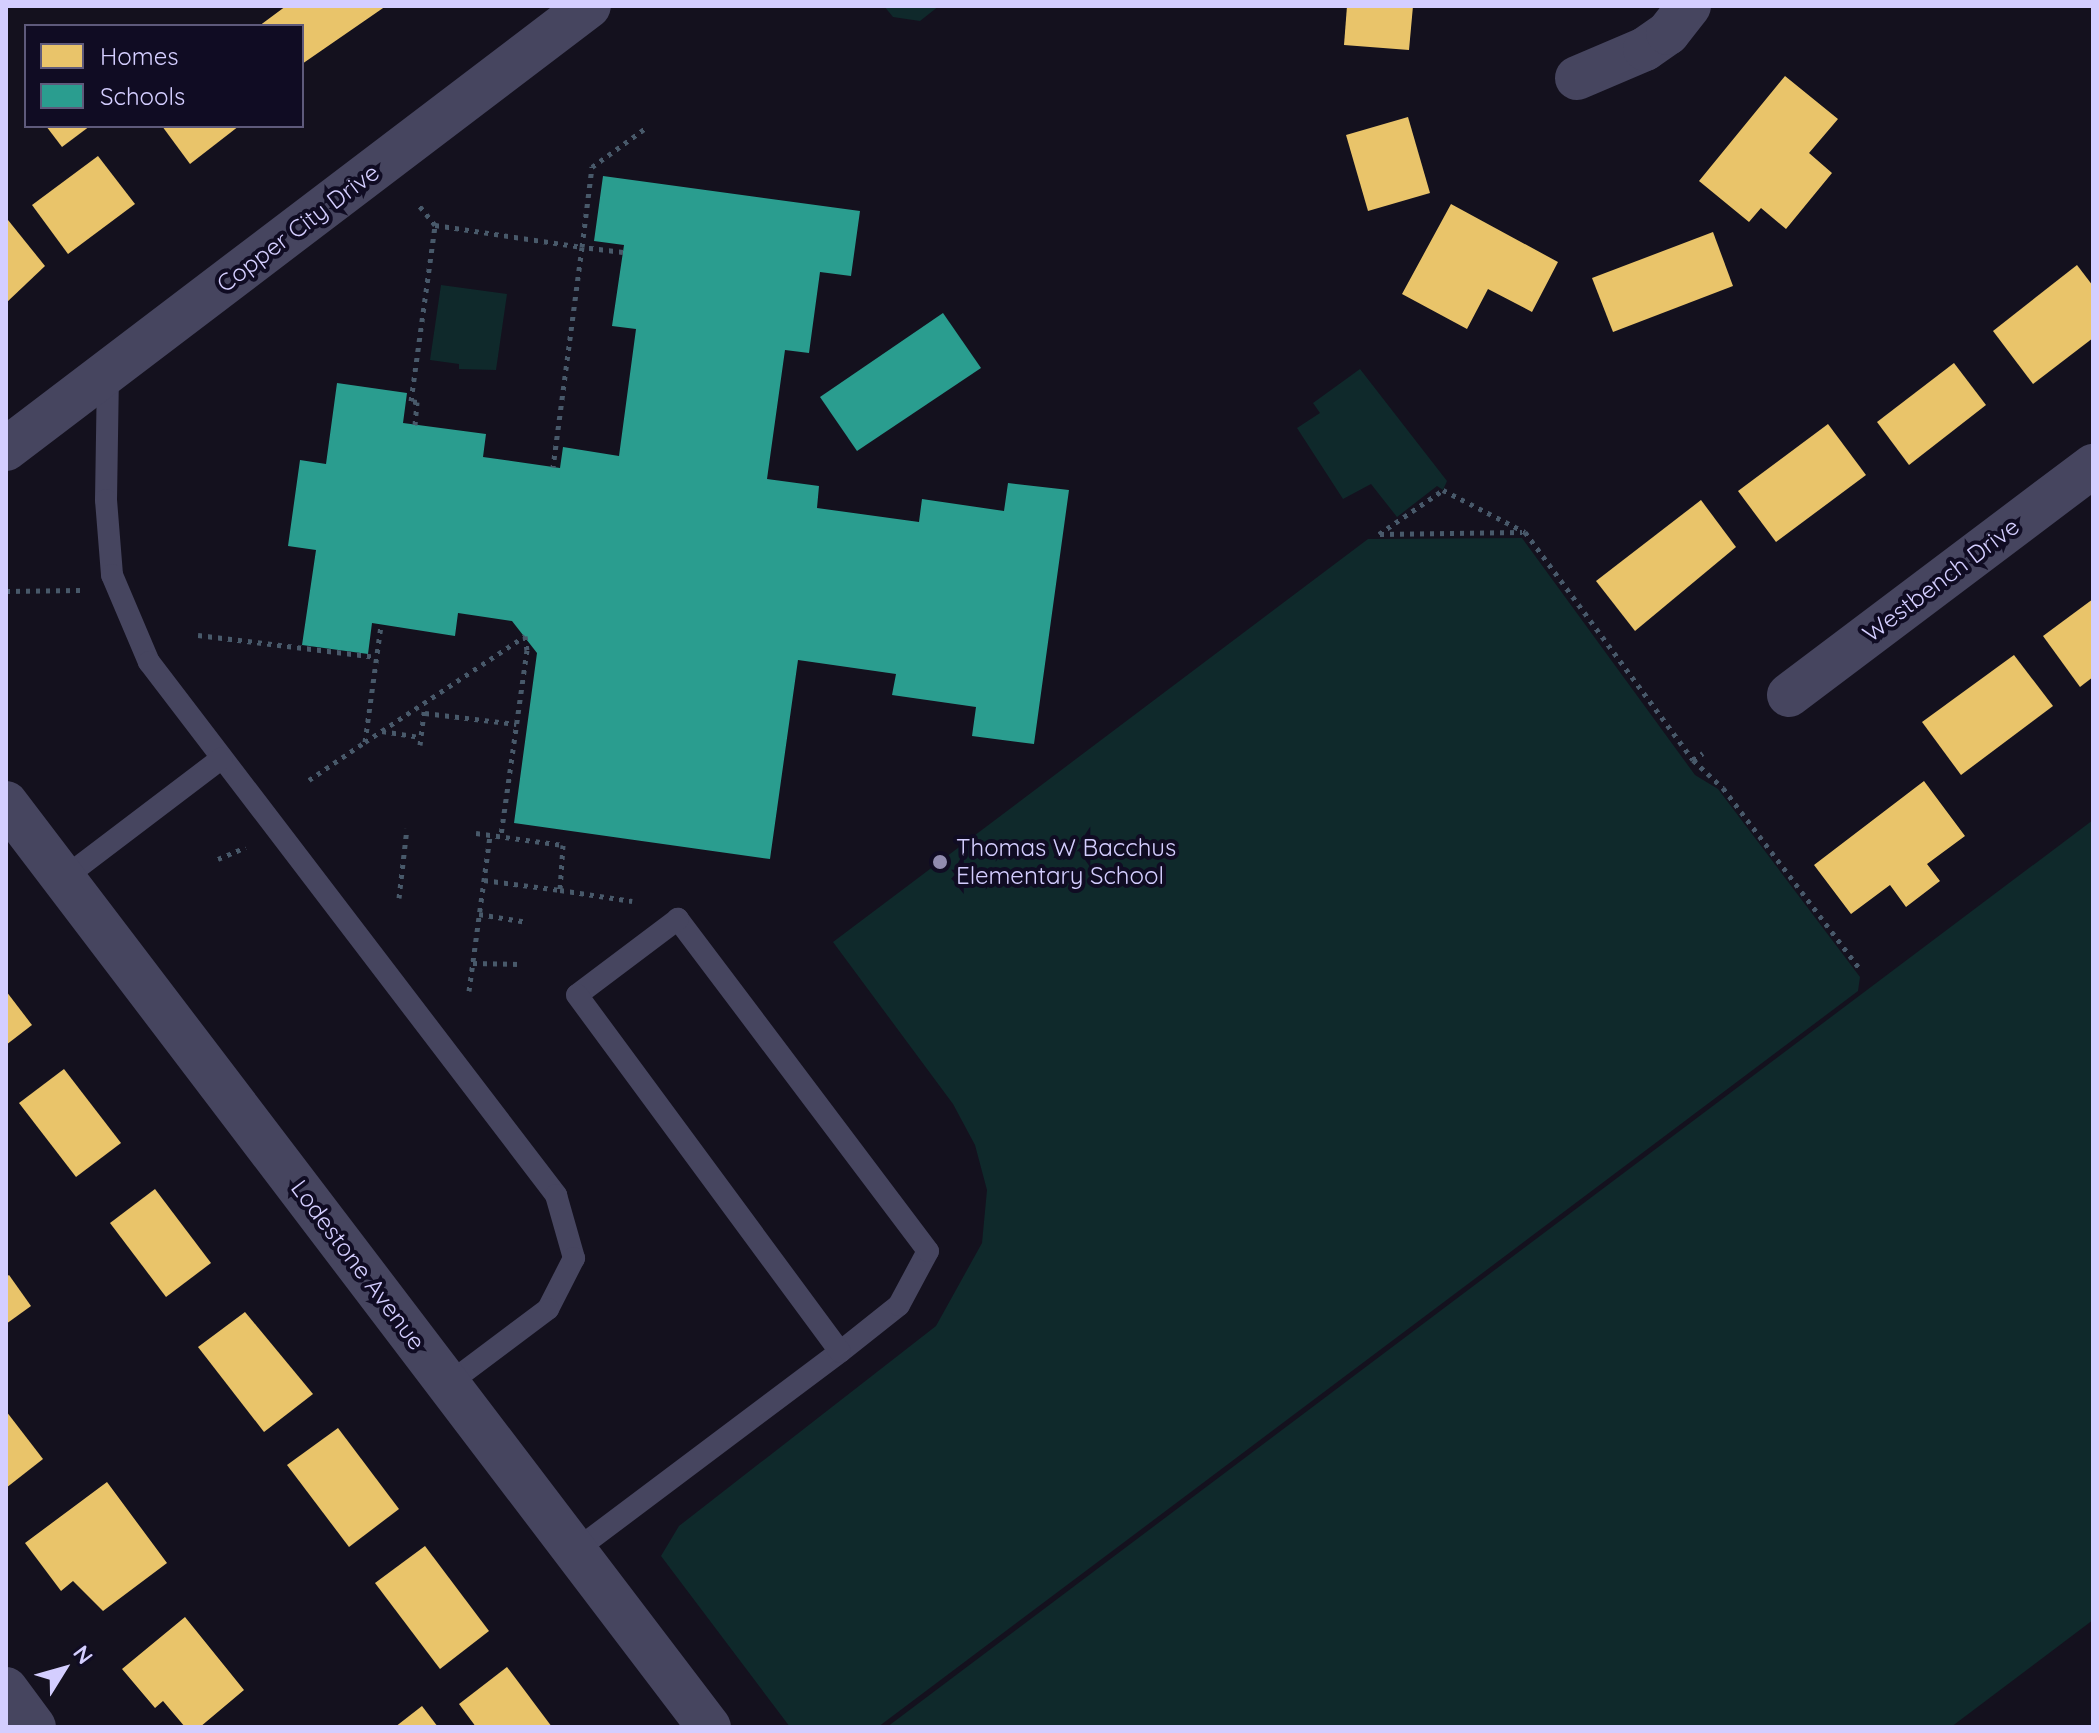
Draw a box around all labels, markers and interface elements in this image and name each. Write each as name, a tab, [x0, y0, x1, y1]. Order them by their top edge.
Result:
legend	[24, 24, 304, 128]
text: Homes	[100, 41, 178, 71]
text: Schools	[100, 81, 185, 111]
street label: Copper City Drive	[211, 158, 385, 298]
street label: Westbench Drive	[1857, 512, 2025, 648]
place label: Thomas W Bacchus Elementary School	[956, 834, 1176, 890]
marker: Thomas W Bacchus Elementary School	[931, 853, 949, 871]
street label: Lodestone Avenue	[285, 1174, 431, 1356]
north arrow	[24, 1629, 104, 1709]
text: N	[67, 1640, 99, 1669]

